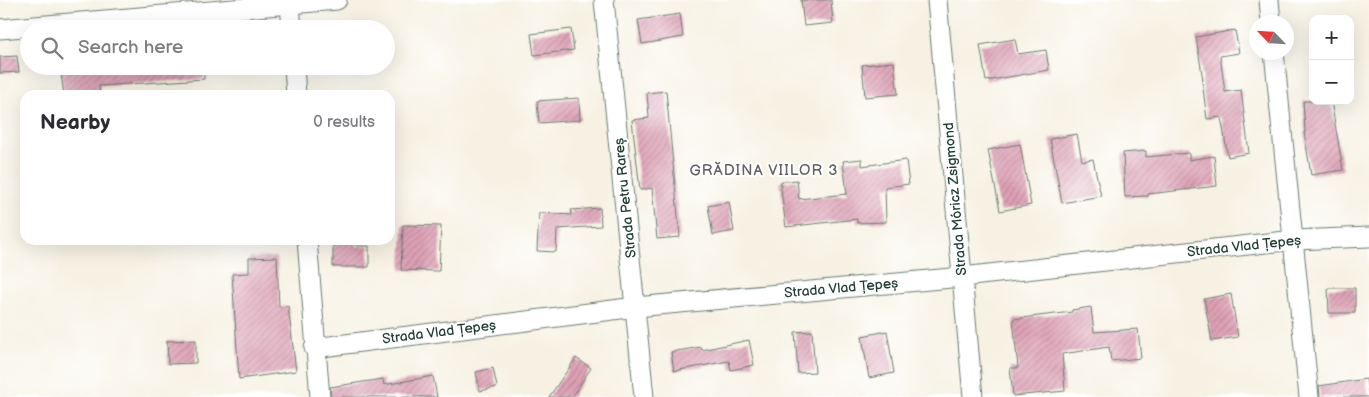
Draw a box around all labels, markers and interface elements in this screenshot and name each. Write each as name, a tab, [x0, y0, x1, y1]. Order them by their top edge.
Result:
north arrow	[1249, 15, 1294, 60]
map controls	[1309, 15, 1354, 105]
button: +	[1309, 15, 1354, 60]
search box	[20, 20, 395, 75]
icon: search	[38, 34, 66, 62]
text: Search here	[78, 36, 183, 59]
button: −	[1309, 60, 1354, 105]
text: Nearby	[40, 110, 110, 135]
text: 0 results	[313, 113, 375, 132]
street label: Strada Móricz Zsigmond	[940, 122, 970, 276]
street label: Strada Petru Rareș	[610, 137, 640, 259]
district label: GRĂDINA VIILOR 3	[690, 161, 838, 180]
street label: Strada Vlad Țepeș	[1186, 232, 1302, 260]
street label: Strada Vlad Țepeș	[783, 275, 899, 301]
street label: Strada Vlad Țepeș	[381, 317, 497, 347]

